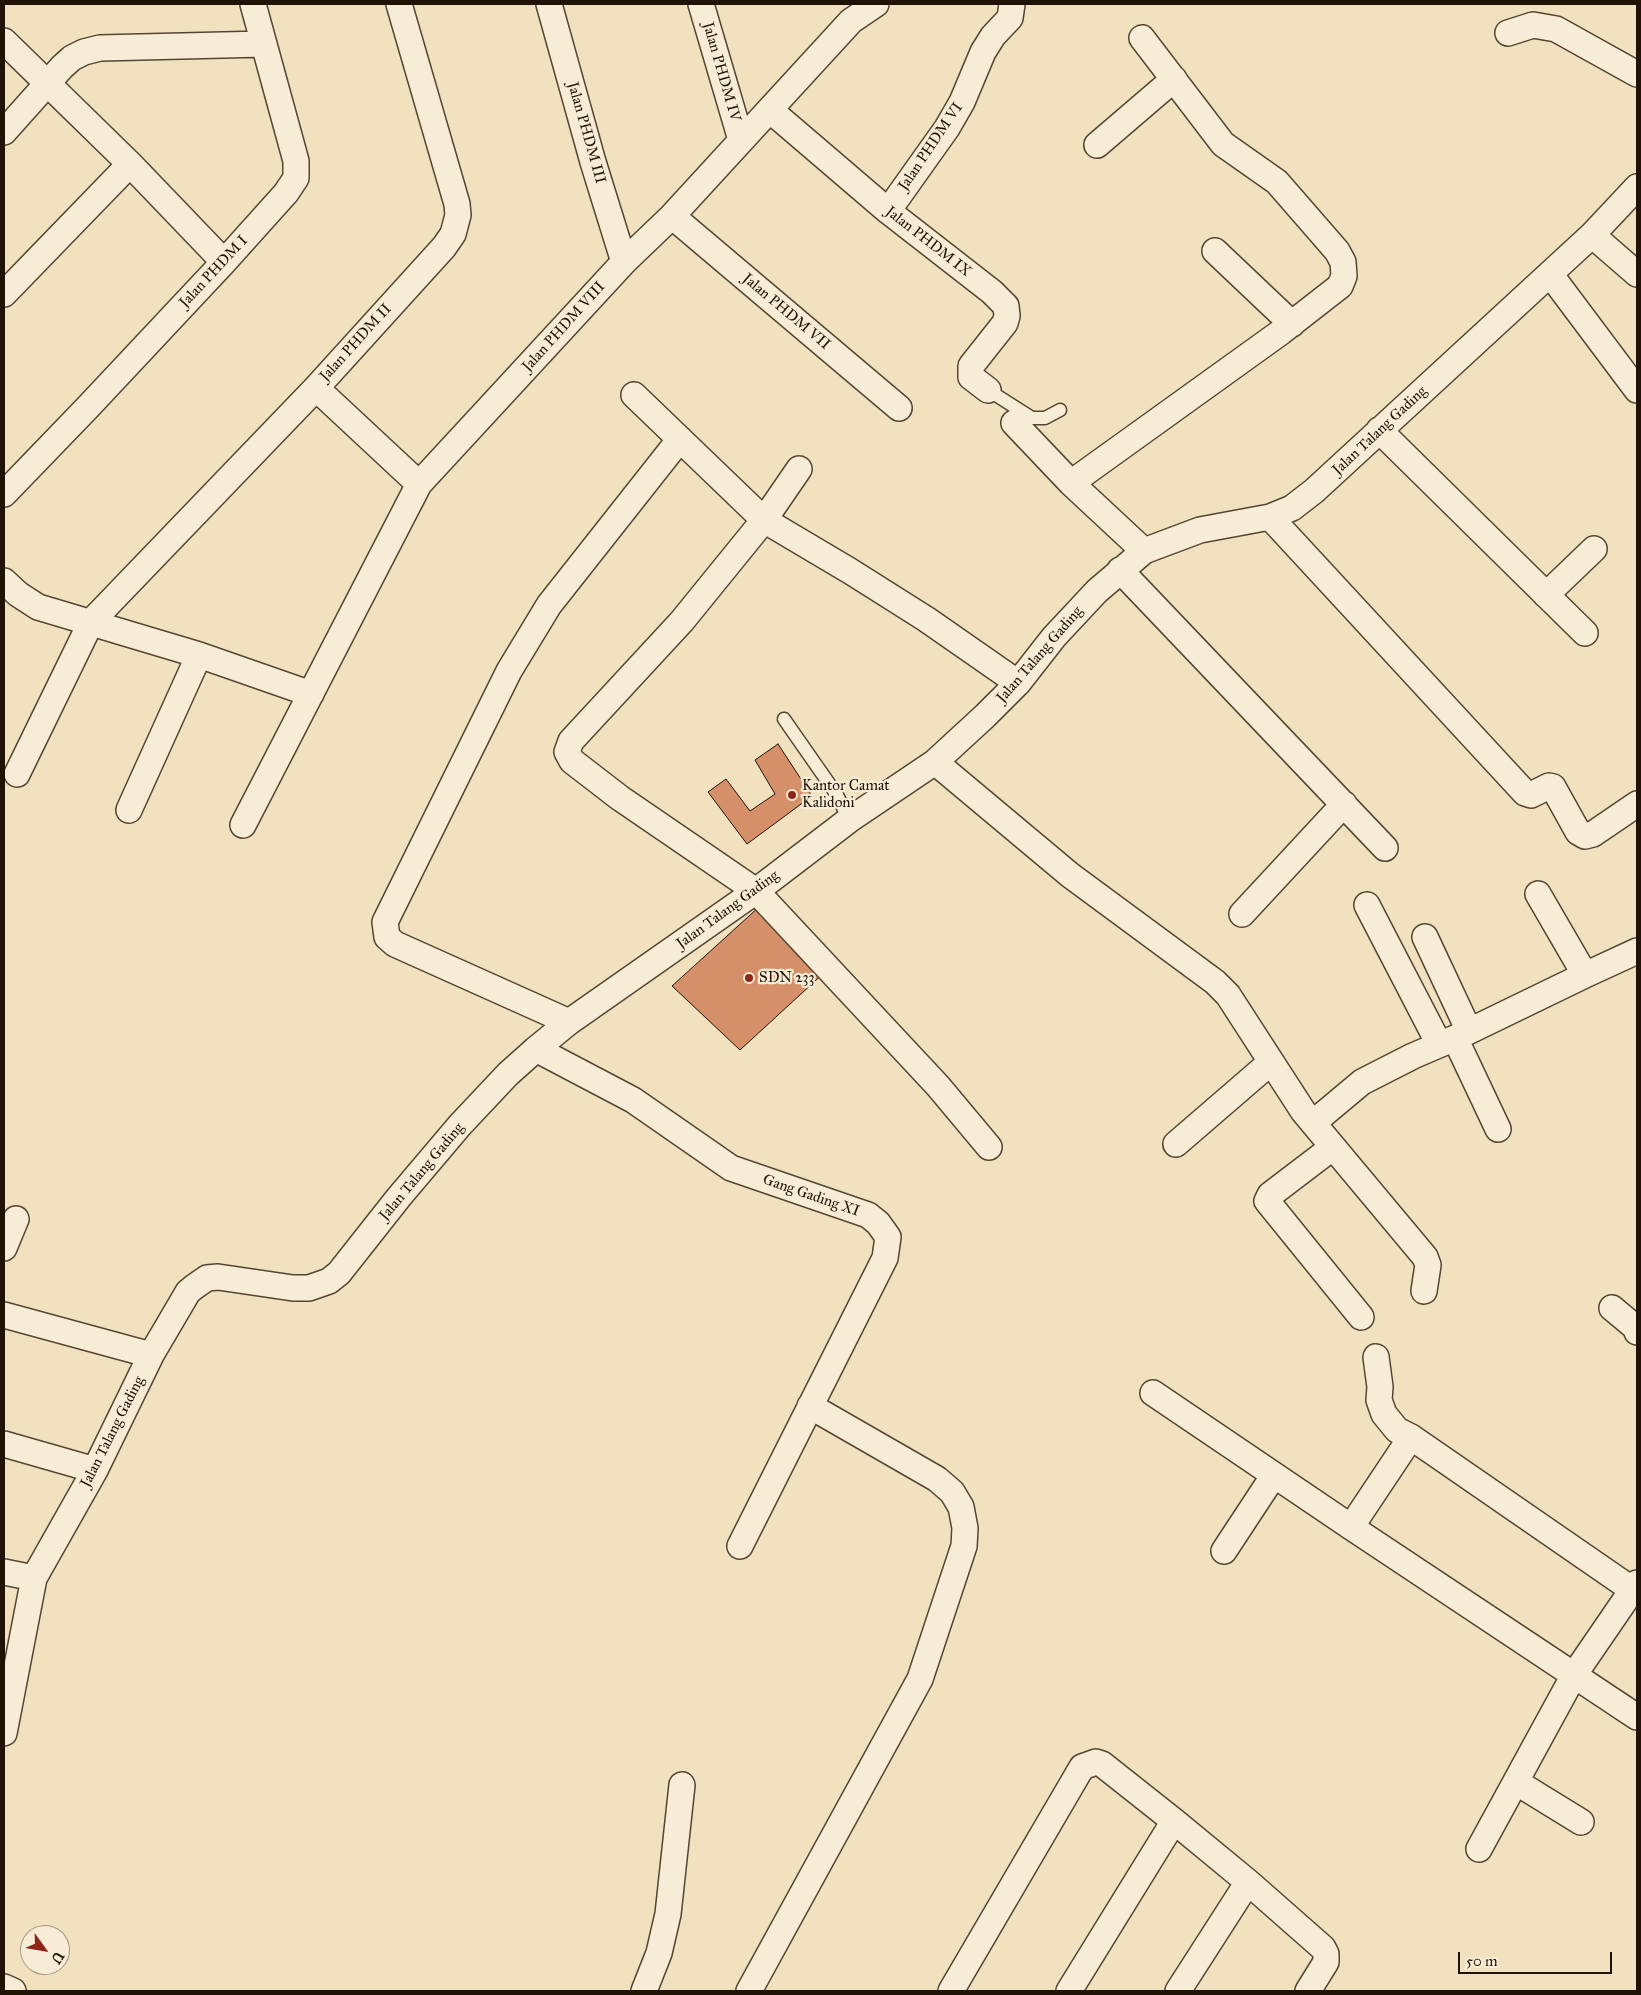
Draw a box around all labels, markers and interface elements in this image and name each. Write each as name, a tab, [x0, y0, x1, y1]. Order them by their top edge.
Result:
street label: Jalan PHDM IV	[698, 20, 744, 124]
street label: Jalan PHDM III	[563, 80, 609, 186]
street label: Jalan PHDM VI	[895, 99, 967, 195]
street label: Jalan PHDM IX	[882, 203, 974, 281]
street label: Jalan PHDM I	[176, 232, 252, 312]
street label: Jalan PHDM VII	[738, 270, 834, 354]
street label: Jalan PHDM VIII	[519, 278, 609, 376]
street label: Jalan PHDM II	[316, 300, 396, 386]
street label: Jalan Talang Gading	[1329, 383, 1431, 479]
street label: Jalan Talang Gading	[993, 603, 1087, 707]
place label: Kantor Camat Kalidoni	[802, 777, 890, 812]
marker: Kantor Camat Kalidoni	[786, 789, 798, 801]
street label: Jalan Talang Gading	[673, 867, 783, 953]
place label: SDN 233	[759, 969, 815, 987]
marker: SDN 233	[743, 972, 755, 984]
street label: Jalan Talang Gading	[376, 1119, 468, 1225]
street label: Gang Gading XI	[760, 1171, 862, 1221]
street label: Jalan Talang Gading	[77, 1373, 149, 1491]
north arrow	[20, 1925, 70, 1975]
scale bar	[1461, 1942, 1615, 1974]
text: U	[47, 1948, 67, 1967]
text: 50 m	[1466, 1952, 1498, 1970]

